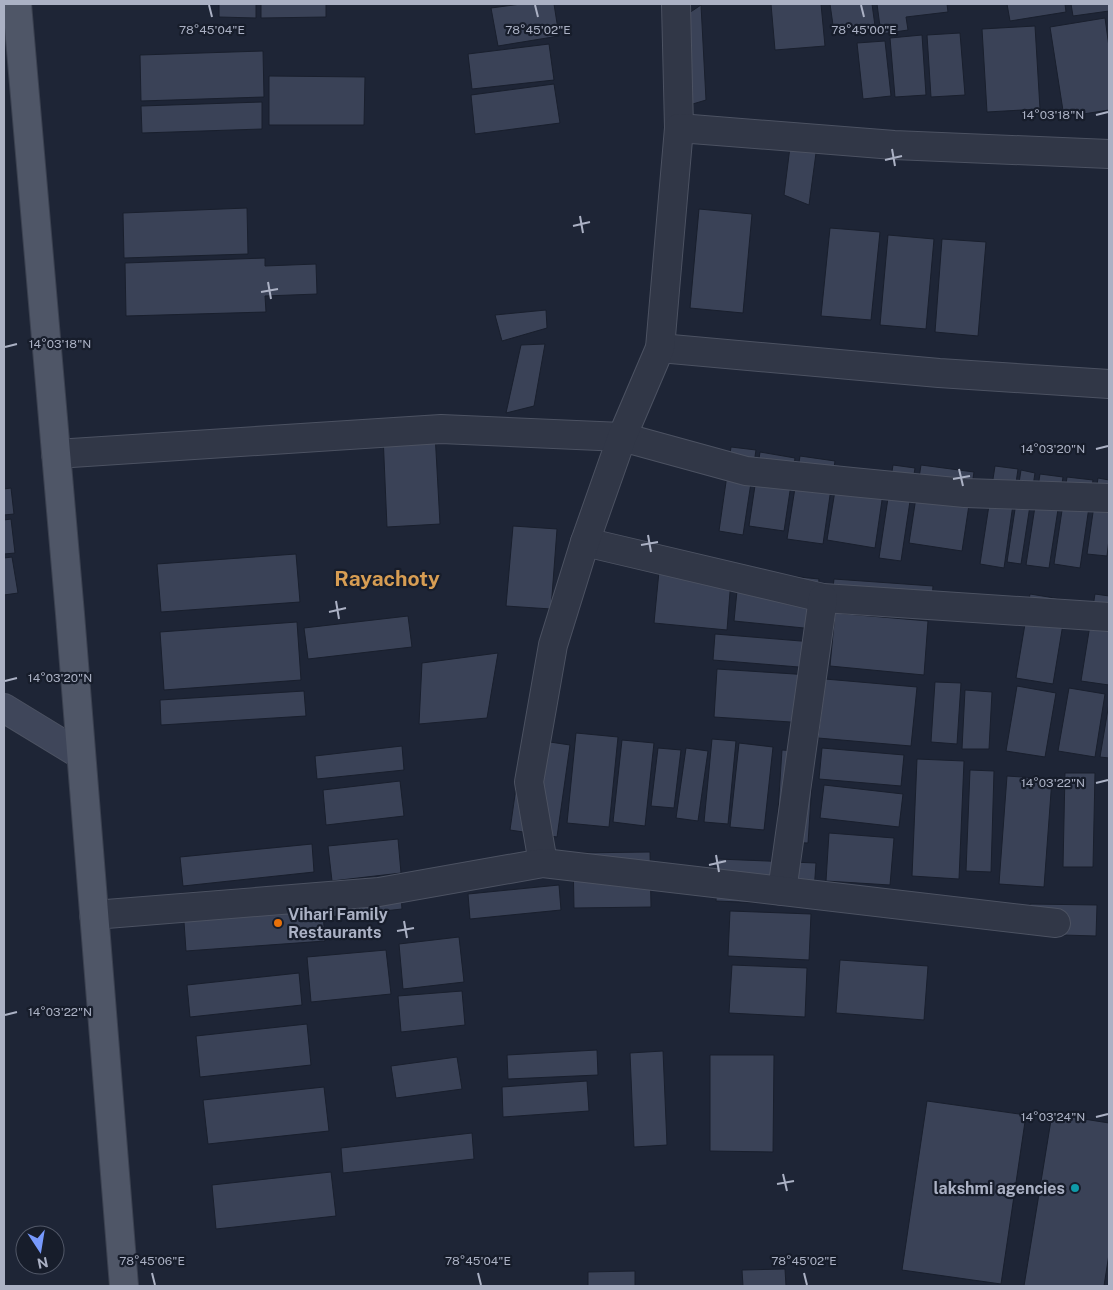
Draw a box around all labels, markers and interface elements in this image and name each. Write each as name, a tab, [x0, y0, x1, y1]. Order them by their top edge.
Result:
text: 78°45'04"E	[179, 23, 245, 37]
text: 78°45'02"E	[505, 23, 571, 37]
text: 78°45'00"E	[831, 23, 897, 37]
text: 14°03'18"N	[1022, 108, 1084, 122]
text: 14°03'18"N	[29, 337, 91, 351]
text: 14°03'20"N	[1021, 442, 1085, 456]
district label: Rayachoty	[334, 566, 440, 591]
text: 14°03'20"N	[28, 671, 92, 685]
text: 14°03'22"N	[1021, 776, 1085, 790]
place label: Vihari Family Restaurants	[288, 905, 388, 942]
marker: Vihari Family Restaurants	[272, 917, 284, 929]
text: 14°03'22"N	[28, 1005, 92, 1019]
text: 14°03'24"N	[1021, 1110, 1085, 1124]
place label: lakshmi agencies	[933, 1179, 1065, 1198]
marker: lakshmi agencies	[1069, 1182, 1081, 1194]
north arrow	[15, 1225, 65, 1275]
text: N	[36, 1254, 50, 1272]
text: 78°45'06"E	[119, 1254, 185, 1268]
text: 78°45'04"E	[445, 1254, 511, 1268]
text: 78°45'02"E	[771, 1254, 837, 1268]

